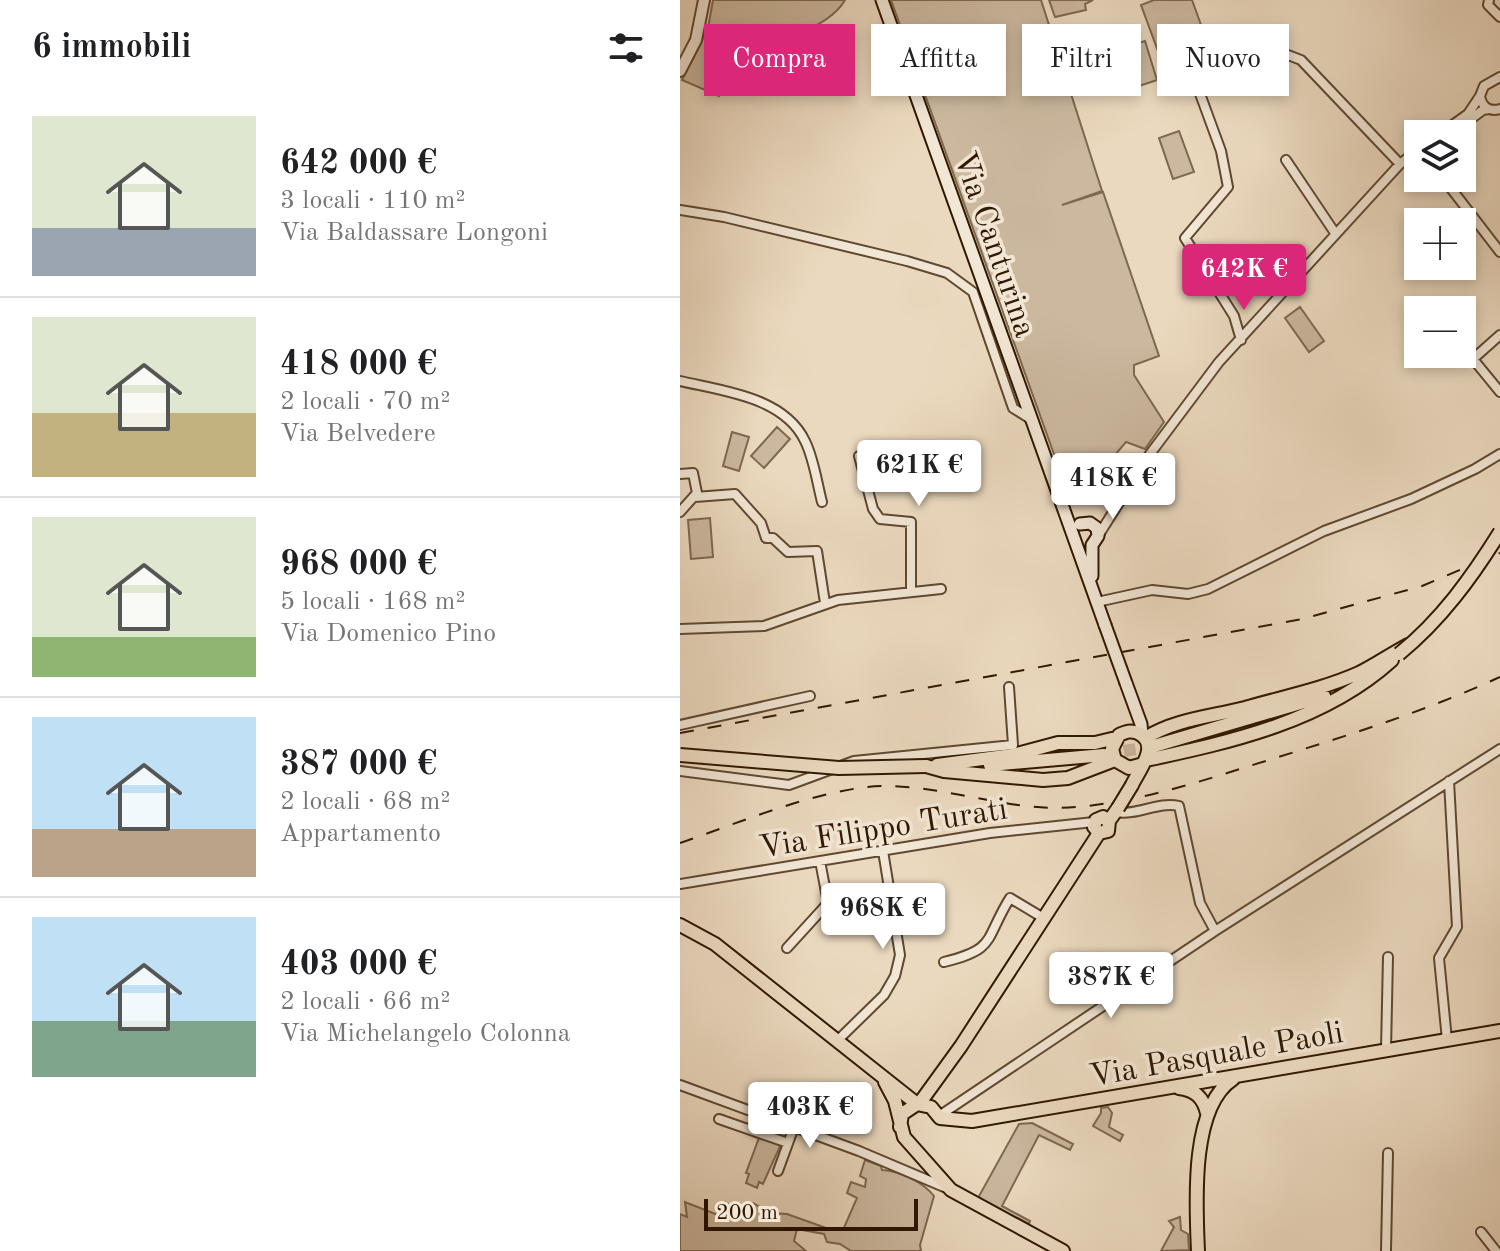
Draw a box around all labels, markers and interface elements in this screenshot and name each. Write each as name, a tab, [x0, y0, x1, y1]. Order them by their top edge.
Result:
chip: Compra	[704, 24, 855, 96]
chip: Affitta	[871, 24, 1006, 96]
chip: Filtri	[1022, 24, 1141, 96]
chip: Nuovo	[1157, 24, 1289, 96]
icon: filters	[604, 26, 648, 70]
text: 6 immobili	[32, 31, 191, 65]
map controls	[1404, 120, 1476, 368]
button: layers	[1404, 120, 1476, 192]
text: 642 000 €	[280, 147, 437, 181]
icon: home	[96, 148, 192, 244]
street label: Via Canturina	[946, 148, 1040, 342]
text: 3 locali · 110 m²	[280, 188, 465, 214]
button: +	[1404, 208, 1476, 280]
text: Via Baldassare Longoni	[280, 220, 548, 246]
pin: 642K €	[1179, 244, 1309, 312]
text: 642K €	[1200, 257, 1288, 283]
button: −	[1404, 296, 1476, 368]
text: 418 000 €	[280, 348, 437, 382]
icon: home	[96, 349, 192, 445]
text: 2 locali · 70 m²	[280, 389, 450, 415]
text: Via Belvedere	[280, 421, 436, 447]
pin: 621K €	[854, 440, 984, 508]
text: 621K €	[875, 453, 963, 479]
pin: 418K €	[1048, 453, 1178, 521]
text: 418K €	[1069, 466, 1157, 492]
text: 968 000 €	[280, 548, 437, 582]
icon: home	[96, 549, 192, 645]
text: 5 locali · 168 m²	[280, 589, 465, 615]
text: Via Domenico Pino	[280, 621, 496, 647]
text: 387 000 €	[280, 748, 437, 782]
icon: home	[96, 749, 192, 845]
text: 2 locali · 68 m²	[280, 789, 450, 815]
street label: Via Filippo Turati	[757, 795, 1010, 865]
text: Appartamento	[280, 821, 441, 847]
pin: 968K €	[818, 883, 948, 951]
text: 968K €	[839, 896, 927, 922]
text: 403 000 €	[280, 948, 437, 982]
icon: home	[96, 949, 192, 1045]
pin: 387K €	[1046, 952, 1176, 1020]
text: 387K €	[1067, 965, 1155, 991]
text: 2 locali · 66 m²	[280, 989, 450, 1015]
street label: Via Pasquale Paoli	[1087, 1018, 1346, 1094]
text: Via Michelangelo Colonna	[280, 1021, 571, 1047]
pin: 403K €	[745, 1082, 875, 1150]
text: 403K €	[766, 1095, 854, 1121]
scale bar	[704, 1195, 918, 1231]
text: 200 m	[716, 1202, 778, 1224]

